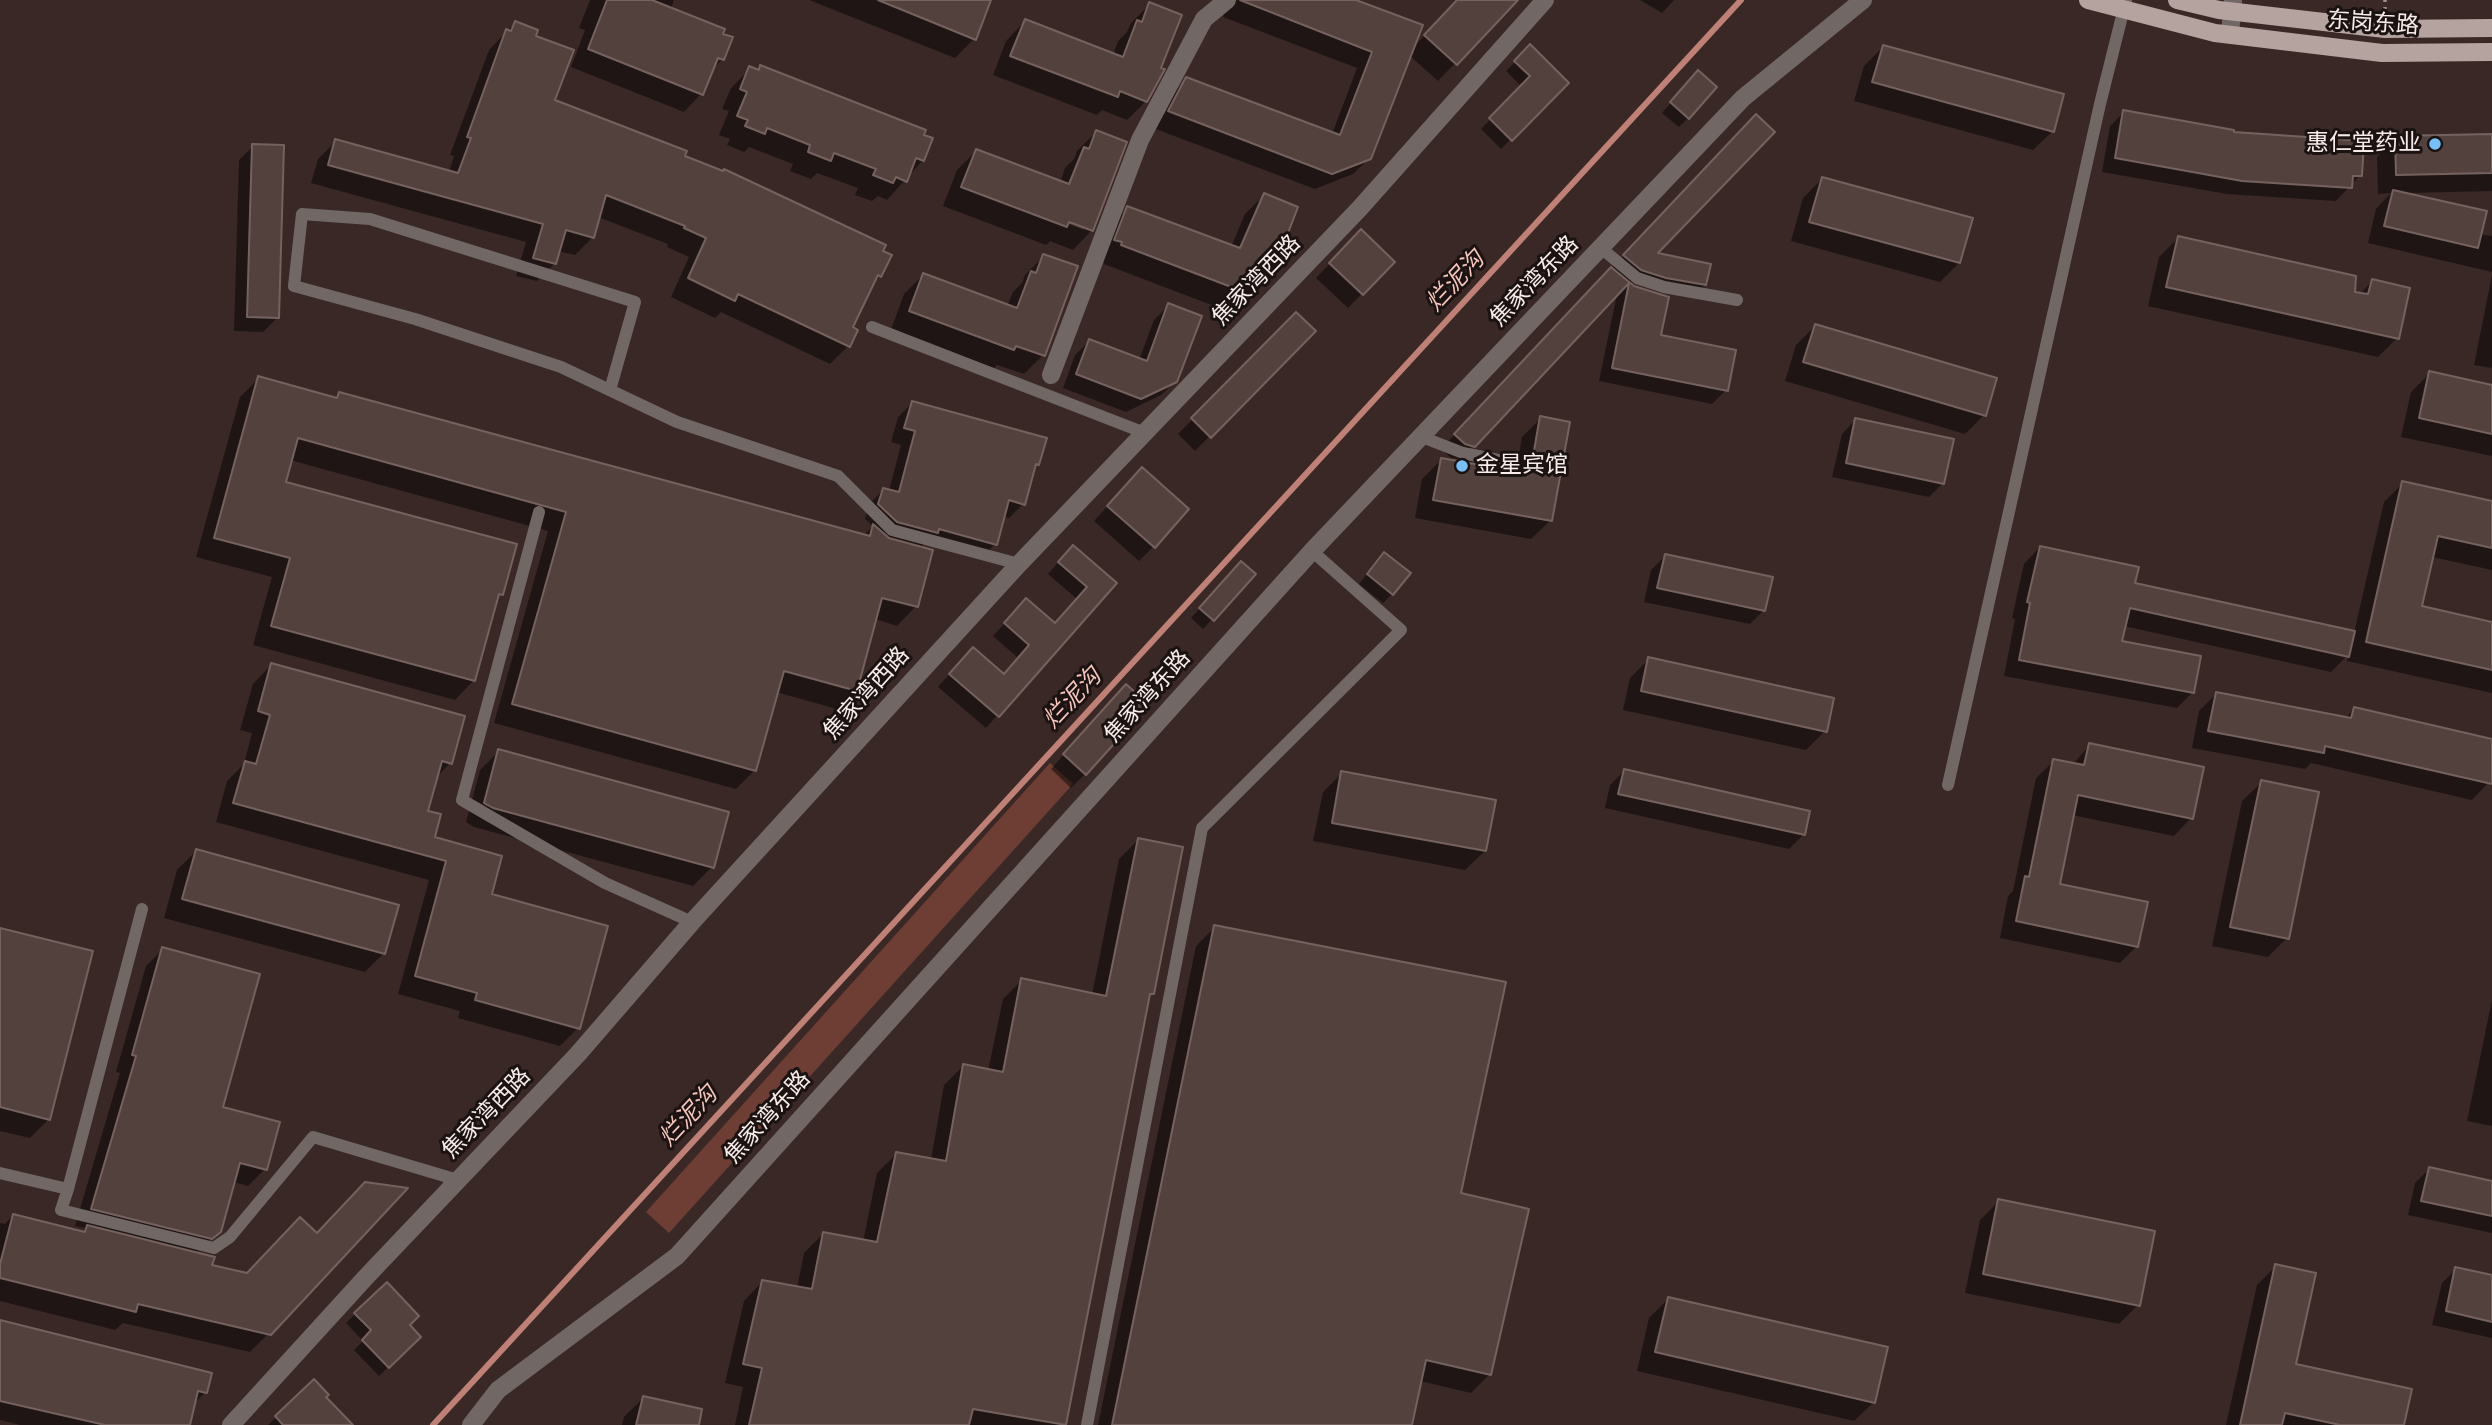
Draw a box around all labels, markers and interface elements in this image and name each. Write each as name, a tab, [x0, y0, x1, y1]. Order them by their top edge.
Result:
street label: 东岗东路	[2326, 7, 2420, 41]
place label: 惠仁堂药业	[2306, 130, 2421, 158]
marker: 惠仁堂药业	[2427, 136, 2443, 152]
street label: 焦家湾西路	[1207, 230, 1307, 332]
street label: 焦家湾东路	[1485, 231, 1585, 333]
water label: 烂泥沟	[1421, 246, 1491, 318]
place label: 金星宾馆	[1476, 452, 1568, 480]
marker: 金星宾馆	[1454, 458, 1470, 474]
street label: 焦家湾西路	[818, 642, 916, 746]
street label: 焦家湾东路	[1099, 645, 1197, 749]
water label: 烂泥沟	[1038, 663, 1108, 735]
street label: 焦家湾西路	[437, 1063, 537, 1165]
street label: 焦家湾东路	[719, 1066, 817, 1170]
water label: 烂泥沟	[654, 1081, 724, 1153]

